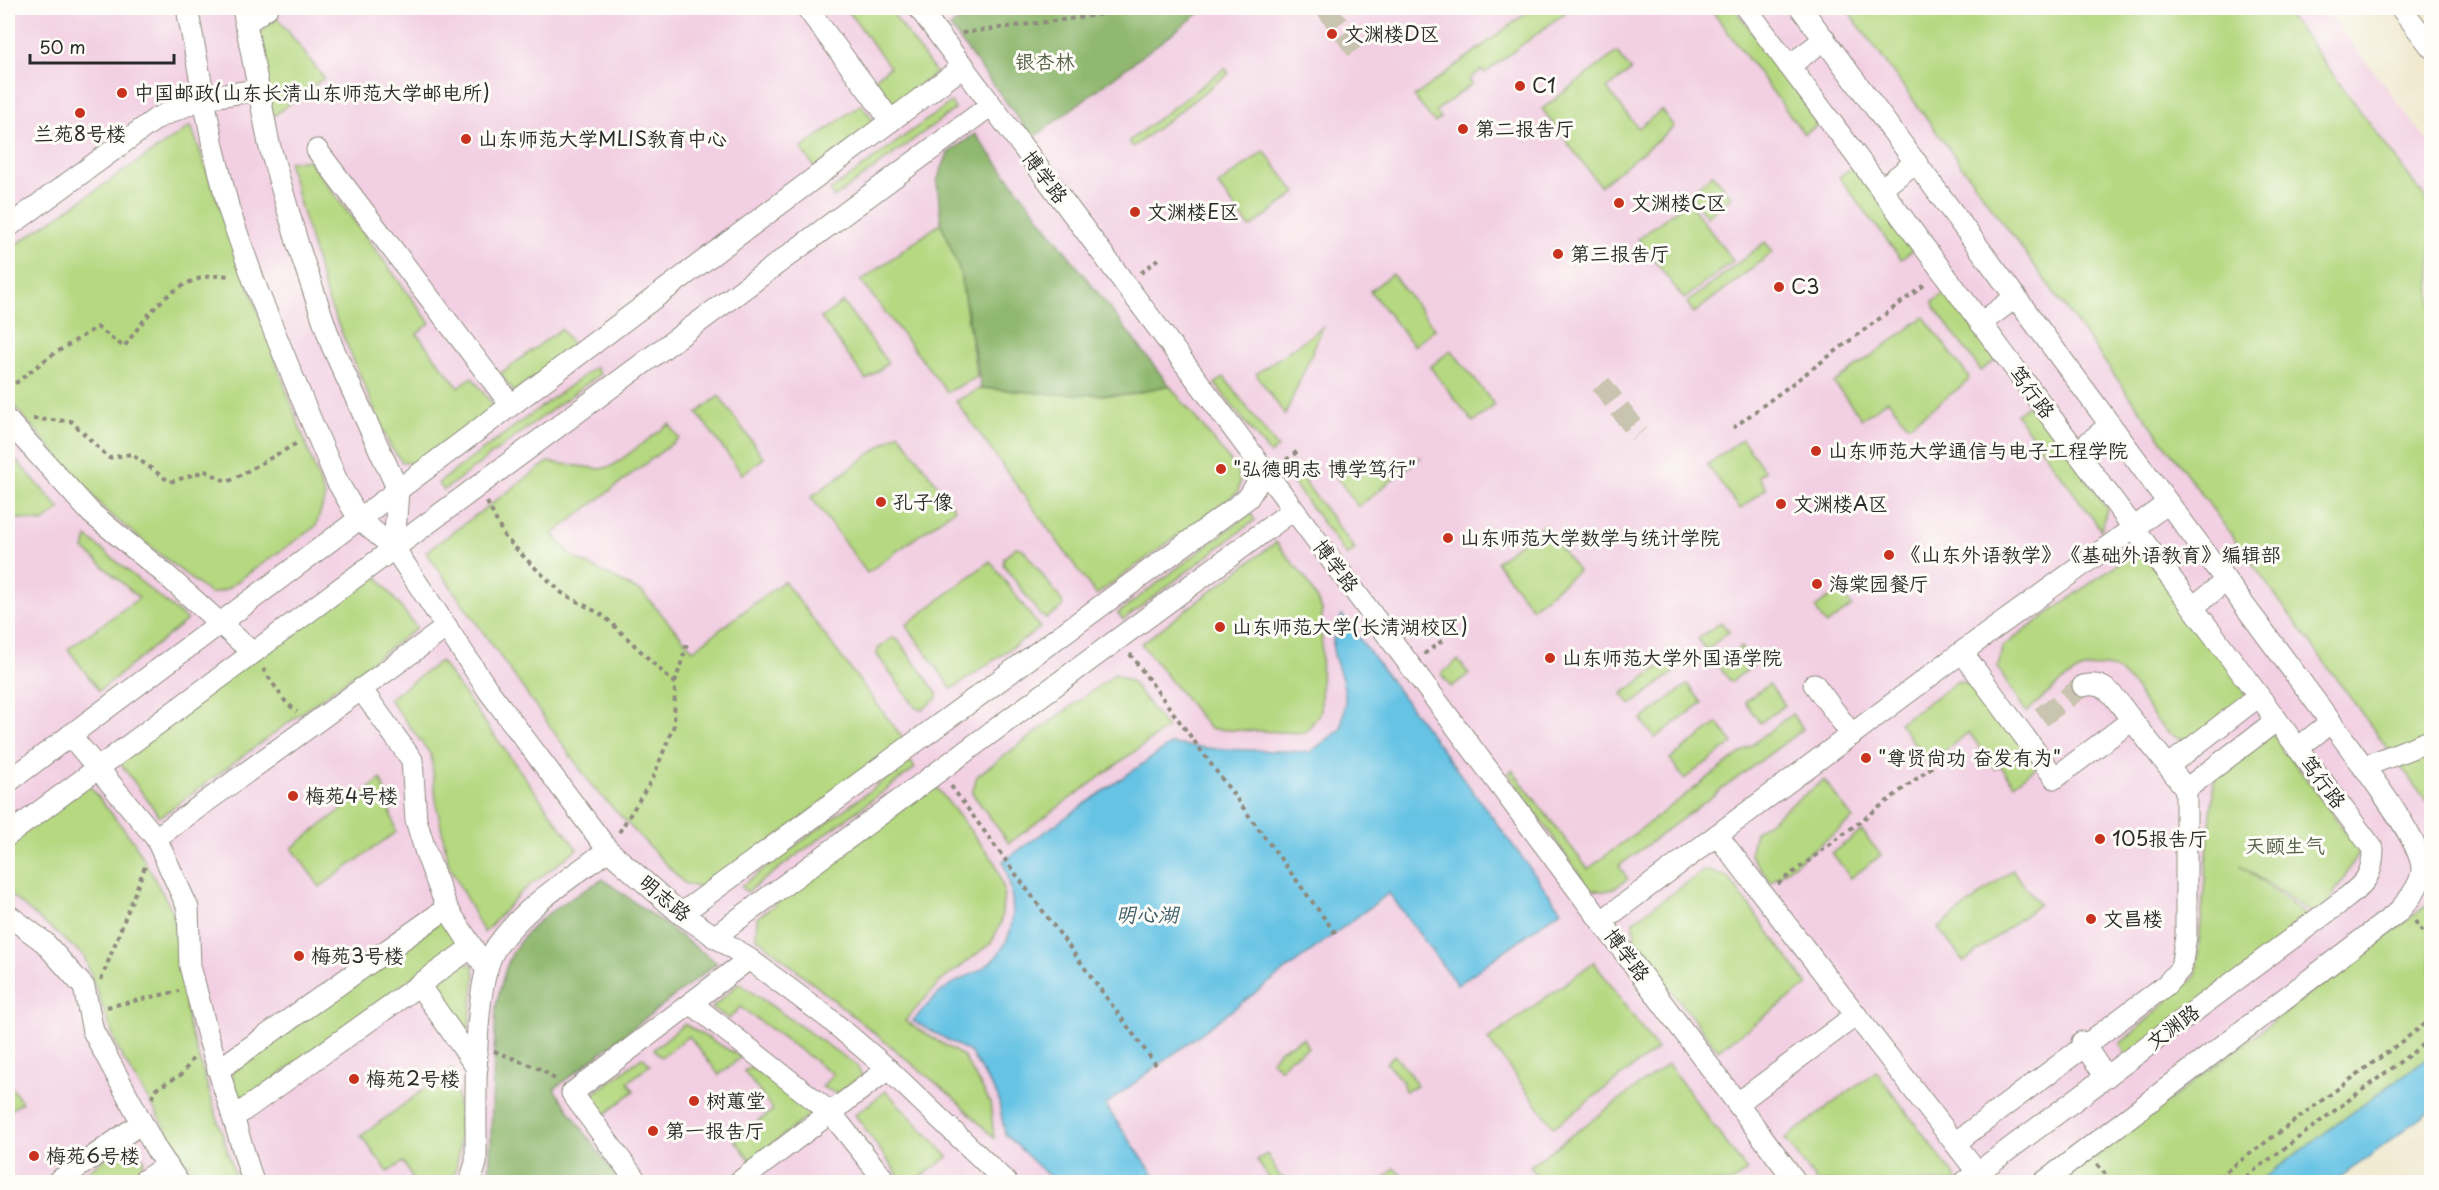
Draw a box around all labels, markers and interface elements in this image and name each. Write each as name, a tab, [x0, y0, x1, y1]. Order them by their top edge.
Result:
place label: 文渊楼D区	[1344, 18, 1440, 48]
scale bar	[30, 27, 174, 65]
marker: 文渊楼D区	[1325, 27, 1339, 41]
text: 50 m	[39, 33, 86, 60]
park label: 银杏林	[1015, 46, 1075, 76]
place label: C1	[1532, 70, 1556, 100]
place label: 中国邮政(山东长清山东师范大学邮电所)	[134, 77, 490, 107]
marker: C1	[1513, 79, 1527, 93]
marker: 中国邮政(山东长清山东师范大学邮电所)	[115, 86, 129, 100]
marker: 兰苑8号楼	[73, 106, 87, 120]
place label: 第二报告厅	[1475, 113, 1575, 143]
place label: 兰苑8号楼	[34, 118, 126, 148]
marker: 第二报告厅	[1456, 122, 1470, 136]
place label: 山东师范大学MLIS教育中心	[478, 123, 727, 153]
marker: 山东师范大学MLIS教育中心	[459, 132, 473, 146]
street label: 博学路	[1016, 143, 1076, 210]
place label: 文渊楼C区	[1631, 187, 1726, 217]
place label: 文渊楼E区	[1147, 196, 1240, 226]
marker: 文渊楼C区	[1612, 196, 1626, 210]
marker: 文渊楼E区	[1128, 205, 1142, 219]
place label: 第三报告厅	[1570, 238, 1670, 268]
marker: 第三报告厅	[1551, 247, 1565, 261]
place label: C3	[1791, 271, 1819, 301]
marker: C3	[1772, 280, 1786, 294]
street label: 笃行路	[2003, 358, 2063, 425]
place label: 山东师范大学通信与电子工程学院	[1828, 435, 2128, 465]
marker: 山东师范大学通信与电子工程学院	[1809, 444, 1823, 458]
place label: "弘德明志 博学笃行"	[1233, 453, 1416, 483]
marker: "弘德明志 博学笃行"	[1214, 462, 1228, 476]
place label: 孔子像	[893, 486, 953, 516]
place label: 文渊楼A区	[1793, 488, 1888, 518]
marker: 孔子像	[874, 495, 888, 509]
marker: 文渊楼A区	[1774, 497, 1788, 511]
place label: 山东师范大学数学与统计学院	[1460, 522, 1720, 552]
marker: 山东师范大学数学与统计学院	[1441, 531, 1455, 545]
street label: 博学路	[1307, 532, 1367, 599]
place label: 《山东外语教学》《基础外语教育》编辑部	[1901, 539, 2281, 569]
marker: 《山东外语教学》《基础外语教育》编辑部	[1882, 548, 1896, 562]
place label: 海棠园餐厅	[1829, 568, 1929, 598]
marker: 海棠园餐厅	[1810, 577, 1824, 591]
place label: 山东师范大学(长清湖校区)	[1232, 611, 1468, 641]
marker: 山东师范大学(长清湖校区)	[1213, 620, 1227, 634]
place label: 山东师范大学外国语学院	[1562, 642, 1782, 672]
marker: 山东师范大学外国语学院	[1543, 651, 1557, 665]
place label: "尊贤尚功 奋发有为"	[1878, 742, 2061, 772]
street label: 笃行路	[2294, 748, 2354, 815]
marker: "尊贤尚功 奋发有为"	[1859, 751, 1873, 765]
place label: 梅苑4号楼	[305, 780, 398, 810]
marker: 梅苑4号楼	[286, 789, 300, 803]
place label: 105报告厅	[2112, 823, 2208, 853]
park label: 天颐生气	[2245, 830, 2325, 860]
marker: 105报告厅	[2093, 832, 2107, 846]
street label: 明志路	[633, 866, 699, 929]
water label: 明心湖	[1116, 897, 1180, 929]
place label: 文昌楼	[2103, 903, 2163, 933]
marker: 文昌楼	[2084, 912, 2098, 926]
street label: 博学路	[1598, 921, 1658, 988]
place label: 梅苑3号楼	[311, 940, 404, 970]
marker: 梅苑3号楼	[292, 949, 306, 963]
street label: 文渊路	[2139, 996, 2206, 1056]
place label: 梅苑2号楼	[366, 1063, 460, 1093]
marker: 梅苑2号楼	[347, 1072, 361, 1086]
place label: 树蕙堂	[706, 1085, 766, 1115]
marker: 树蕙堂	[687, 1094, 701, 1108]
place label: 第一报告厅	[665, 1115, 765, 1145]
marker: 第一报告厅	[646, 1124, 660, 1138]
place label: 梅苑6号楼	[46, 1140, 140, 1170]
marker: 梅苑6号楼	[27, 1149, 41, 1163]

